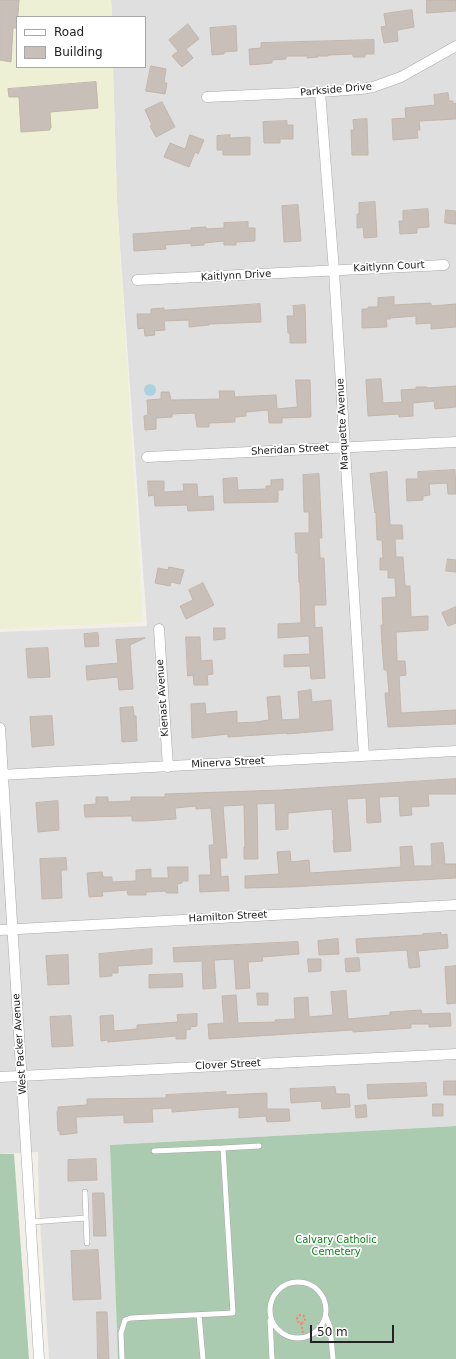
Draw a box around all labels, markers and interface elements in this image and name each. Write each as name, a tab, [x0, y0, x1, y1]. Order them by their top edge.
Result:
legend	[16, 16, 146, 68]
text: Road	[54, 25, 84, 39]
text: Building	[54, 45, 103, 59]
street label: Parkside Drive	[300, 81, 372, 99]
street label: Kaitlynn Court	[353, 259, 425, 275]
street label: Kaitlynn Drive	[201, 268, 271, 284]
street label: Marquette Avenue	[335, 378, 351, 470]
street label: Sheridan Street	[251, 442, 329, 458]
street label: Kienast Avenue	[154, 659, 172, 737]
street label: Minerva Street	[191, 755, 265, 771]
street label: Hamilton Street	[188, 909, 268, 925]
street label: West Packer Avenue	[10, 993, 30, 1095]
street label: Clover Street	[195, 1057, 261, 1073]
park label: Calvary Catholic Cemetery	[295, 1234, 377, 1258]
scale bar	[312, 1317, 396, 1343]
text: 50 m	[317, 1325, 348, 1339]

